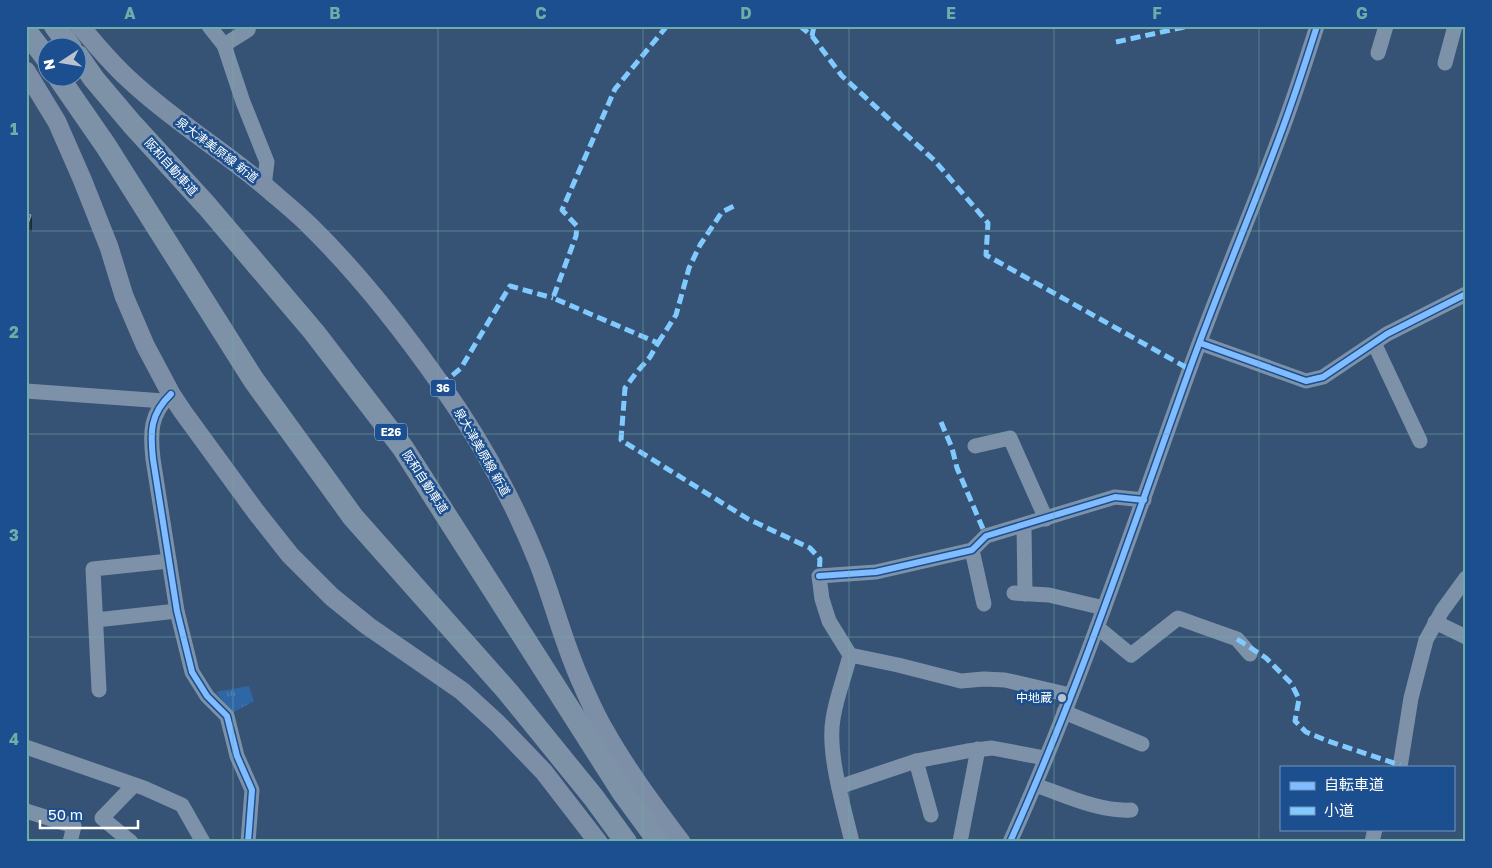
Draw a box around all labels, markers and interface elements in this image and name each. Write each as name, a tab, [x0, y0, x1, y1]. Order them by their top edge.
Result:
text: A	[124, 3, 136, 23]
text: B	[329, 3, 341, 23]
text: C	[535, 3, 547, 23]
text: D	[740, 3, 752, 23]
text: E	[946, 3, 956, 23]
text: F	[1152, 3, 1162, 23]
text: G	[1356, 3, 1368, 23]
north arrow	[38, 38, 88, 88]
text: N	[39, 58, 58, 72]
street label: 泉大津美原線 新道	[173, 114, 261, 185]
text: 1	[10, 119, 18, 139]
street label: 阪和自動車道	[142, 135, 201, 198]
text: 2	[9, 322, 19, 342]
road number: 36	[430, 379, 456, 396]
street label: 泉大津美原線 新道	[451, 405, 514, 498]
road number: E26	[375, 424, 407, 441]
street label: 阪和自動車道	[400, 447, 451, 516]
text: 3	[9, 525, 19, 545]
place label: 中地蔵	[1016, 690, 1052, 705]
marker: 中地蔵	[1056, 692, 1068, 704]
text: 4	[9, 729, 19, 749]
legend	[1280, 766, 1454, 830]
text: 自転車道	[1324, 775, 1384, 793]
scale bar	[40, 798, 138, 830]
text: 小道	[1324, 801, 1354, 819]
text: 50 m	[48, 805, 83, 823]

